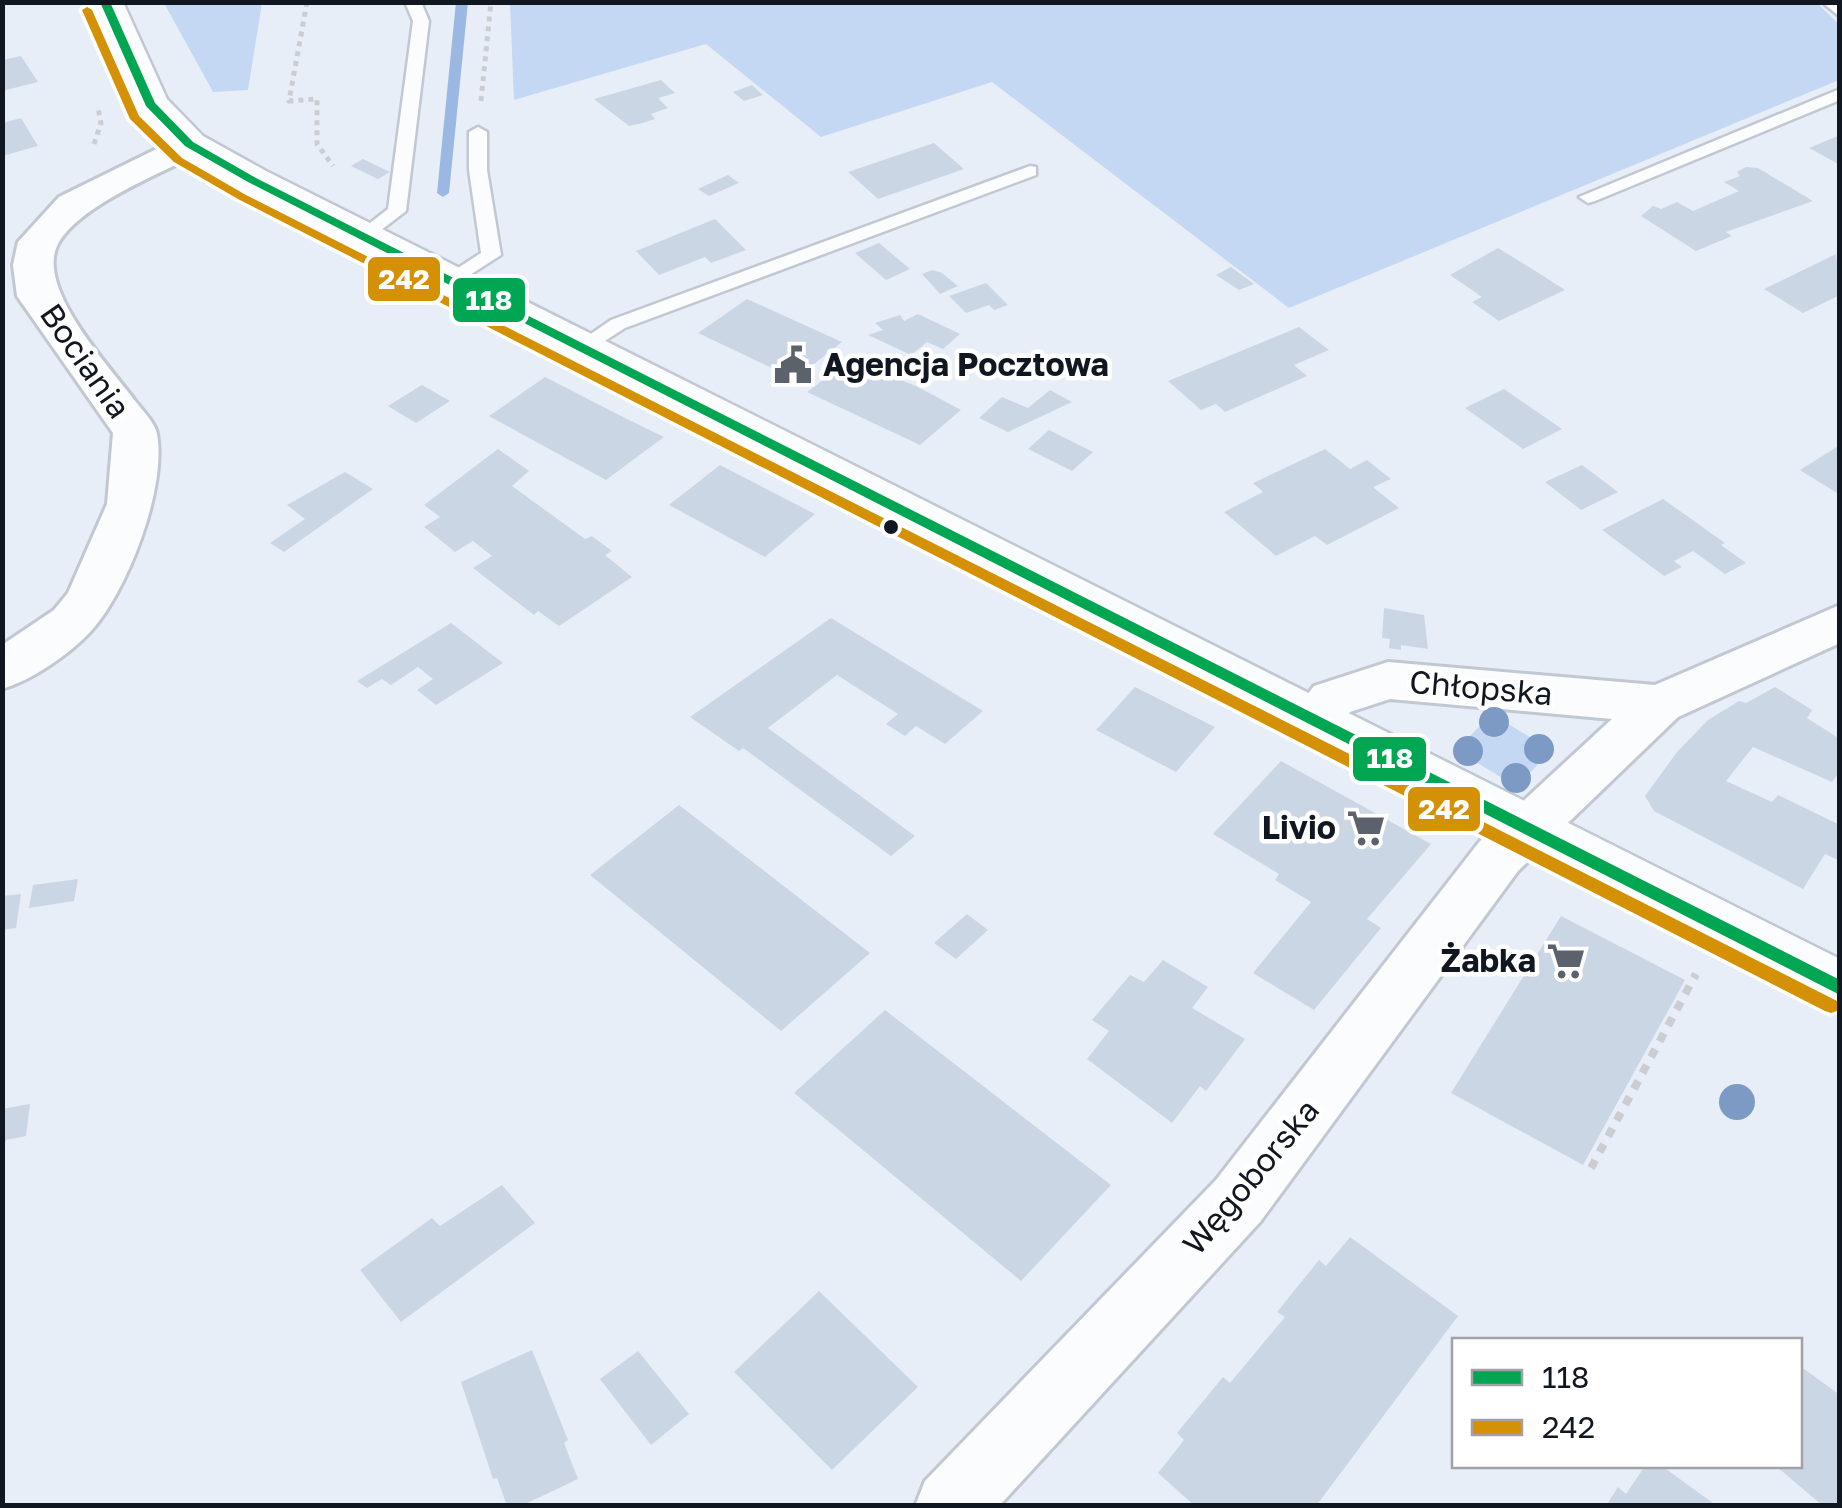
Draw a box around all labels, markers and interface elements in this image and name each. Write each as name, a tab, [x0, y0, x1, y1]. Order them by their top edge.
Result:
line badge: 242	[366, 255, 442, 303]
text: 242	[378, 262, 430, 295]
line badge: 118	[451, 276, 527, 324]
text: 118	[466, 283, 512, 316]
street label: Bociania	[33, 296, 139, 425]
public building icon: Agencja Pocztowa	[772, 344, 814, 386]
place label: Agencja Pocztowa	[823, 345, 1109, 383]
unlabelled marker	[881, 517, 901, 537]
street label: Chłopska	[1408, 662, 1554, 712]
line badge: 118	[1351, 735, 1428, 783]
text: 118	[1367, 741, 1413, 774]
line badge: 242	[1406, 785, 1482, 833]
text: 242	[1418, 792, 1470, 825]
supermarket icon: Livio	[1345, 807, 1387, 849]
place label: Livio	[1262, 808, 1336, 846]
supermarket icon: Żabka	[1545, 940, 1587, 982]
place label: Żabka	[1441, 941, 1536, 979]
street label: Węgoborska	[1174, 1091, 1326, 1262]
legend	[1452, 1338, 1802, 1468]
text: 118	[1542, 1359, 1589, 1395]
text: 242	[1542, 1409, 1595, 1445]

